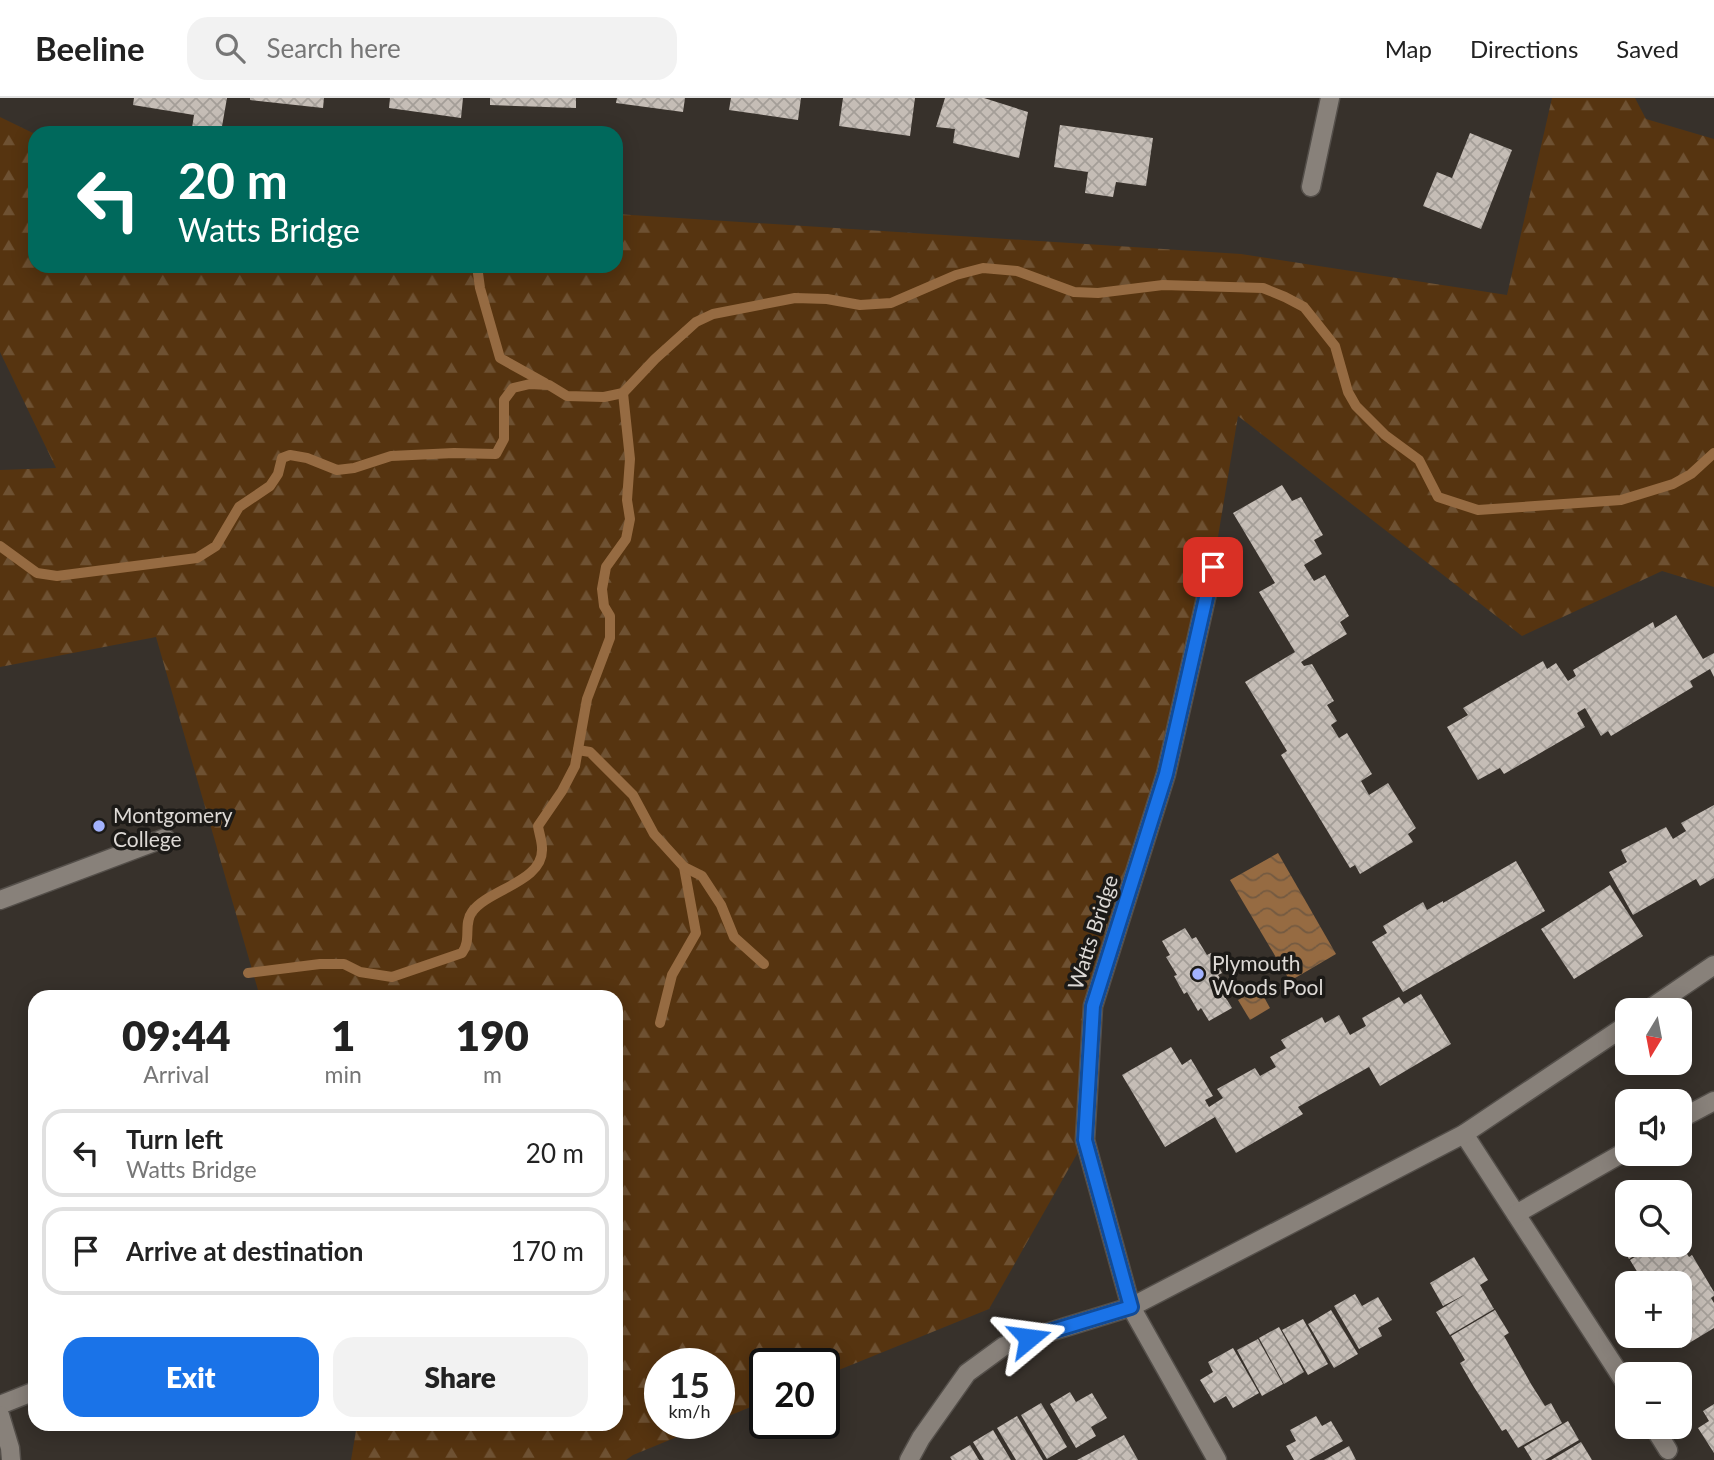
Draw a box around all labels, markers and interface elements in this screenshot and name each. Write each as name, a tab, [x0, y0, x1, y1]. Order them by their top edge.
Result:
search box	[187, 17, 677, 80]
text: Beeline	[35, 28, 145, 68]
icon: search	[211, 29, 249, 67]
text: Search here	[267, 32, 401, 64]
text: Map	[1385, 34, 1432, 63]
text: Directions	[1470, 34, 1578, 63]
text: Saved	[1616, 34, 1679, 63]
text: 20 m	[178, 151, 288, 209]
icon: left	[63, 154, 154, 245]
text: Watts Bridge	[178, 210, 360, 249]
pin	[1183, 537, 1243, 597]
icon: arrive	[1194, 548, 1232, 586]
place label: Montgomery College	[113, 802, 233, 851]
marker: Montgomery College	[91, 818, 107, 834]
street label: Watts Bridge	[1062, 871, 1122, 993]
place label: Plymouth Woods Pool	[1212, 950, 1323, 999]
marker: Plymouth Woods Pool	[1190, 966, 1206, 982]
north arrow	[1615, 998, 1692, 1074]
map controls	[1615, 998, 1692, 1439]
text: 09:44	[122, 1010, 231, 1060]
text: 1	[331, 1010, 355, 1060]
text: 190	[456, 1010, 529, 1060]
text: Arrival	[143, 1060, 209, 1088]
text: min	[325, 1060, 362, 1088]
text: m	[483, 1060, 502, 1088]
button: sound	[1615, 1089, 1692, 1166]
text: Turn left	[126, 1123, 223, 1155]
icon: left	[67, 1134, 105, 1172]
text: 20 m	[526, 1137, 584, 1169]
text: Watts Bridge	[126, 1155, 257, 1183]
button: search	[1615, 1180, 1692, 1257]
icon: arrive	[67, 1232, 105, 1270]
text: Arrive at destination	[126, 1235, 363, 1267]
text: 170 m	[511, 1235, 584, 1267]
button: +	[1615, 1271, 1692, 1348]
position arrow	[992, 1301, 1066, 1375]
button: Exit	[63, 1337, 319, 1417]
button: Share	[333, 1337, 588, 1417]
speed limit sign: 20	[749, 1348, 840, 1439]
button: −	[1615, 1362, 1692, 1439]
text: 15	[669, 1363, 710, 1405]
text: km/h	[668, 1400, 711, 1422]

